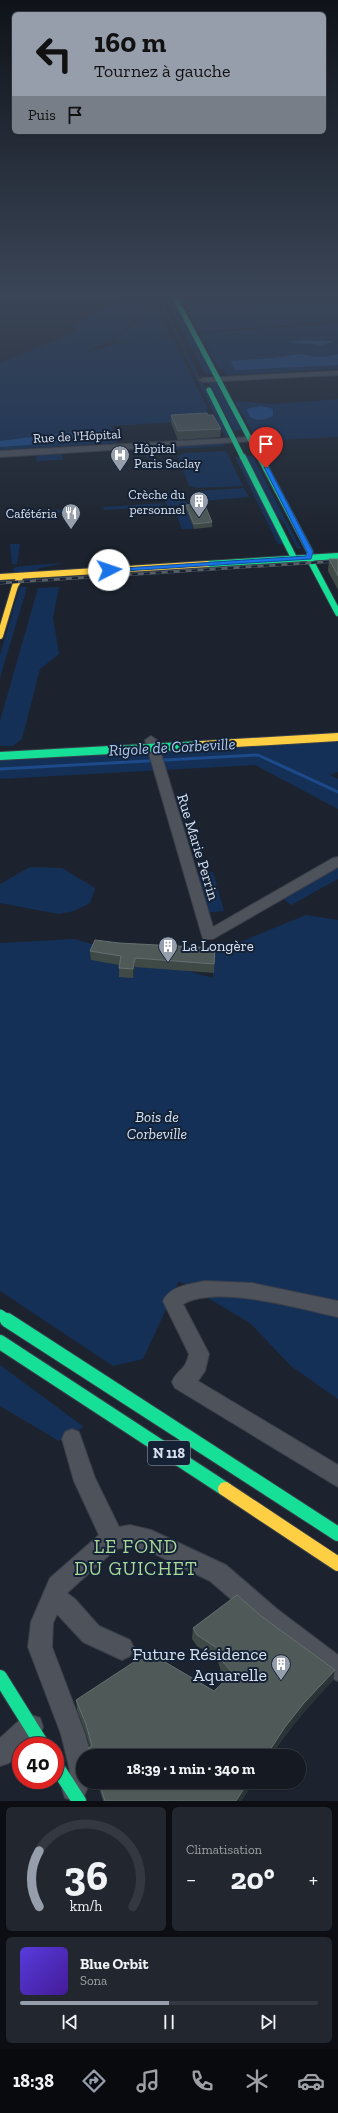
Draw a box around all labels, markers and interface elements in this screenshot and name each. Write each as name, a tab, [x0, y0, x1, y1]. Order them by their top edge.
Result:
text: 160 m	[94, 26, 166, 59]
icon: left	[28, 28, 80, 80]
text: Tournez à gauche	[94, 60, 230, 82]
icon: arrive	[64, 104, 86, 126]
text: Puis	[28, 106, 56, 124]
street label: Rue de l'Hôpital	[33, 426, 122, 446]
pin	[249, 427, 283, 468]
icon: arrive	[255, 433, 277, 455]
place label: Hôpital Paris Saclay	[134, 441, 201, 471]
hospital icon: Hôpital Paris Saclay	[109, 444, 131, 472]
place label: Crèche du personnel	[128, 487, 186, 517]
building icon: Crèche du personnel	[188, 490, 210, 518]
restaurant icon: Cafétéria	[60, 502, 82, 530]
place label: Cafétéria	[6, 506, 58, 521]
position arrow	[88, 549, 130, 591]
water label: Rigole de Corbeville	[108, 734, 236, 760]
street label: Rue Marie Perrin	[173, 792, 223, 903]
building icon: La Longère	[157, 935, 179, 963]
place label: La Longère	[182, 937, 254, 955]
park label: Bois de Corbeville	[127, 1108, 187, 1143]
road number: N 118	[148, 1441, 190, 1465]
district label: LE FOND DU GUICHET	[74, 1535, 198, 1580]
place label: Future Résidence Aquarelle	[132, 1643, 267, 1686]
building icon: Future Résidence Aquarelle	[270, 1653, 292, 1681]
speed limit sign: 40	[12, 1737, 64, 1789]
text: 18:39 · 1 min · 340 m	[127, 1760, 255, 1778]
text: Climatisation	[186, 1842, 262, 1857]
text: 36	[64, 1851, 108, 1901]
text: 20°	[230, 1861, 275, 1897]
text: −	[186, 1866, 196, 1893]
text: +	[309, 1866, 318, 1893]
text: km/h	[70, 1898, 102, 1915]
text: Blue Orbit	[80, 1955, 148, 1973]
text: Sona	[80, 1973, 107, 1988]
icon: previous	[59, 2011, 81, 2033]
icon: pause	[158, 2011, 180, 2033]
icon: next	[257, 2011, 279, 2033]
icon: directions	[80, 2067, 108, 2095]
icon: music	[134, 2067, 162, 2095]
icon: phone	[188, 2067, 216, 2095]
icon: climate	[243, 2067, 271, 2095]
icon: car	[297, 2067, 325, 2095]
text: 18:38	[13, 2070, 54, 2092]

